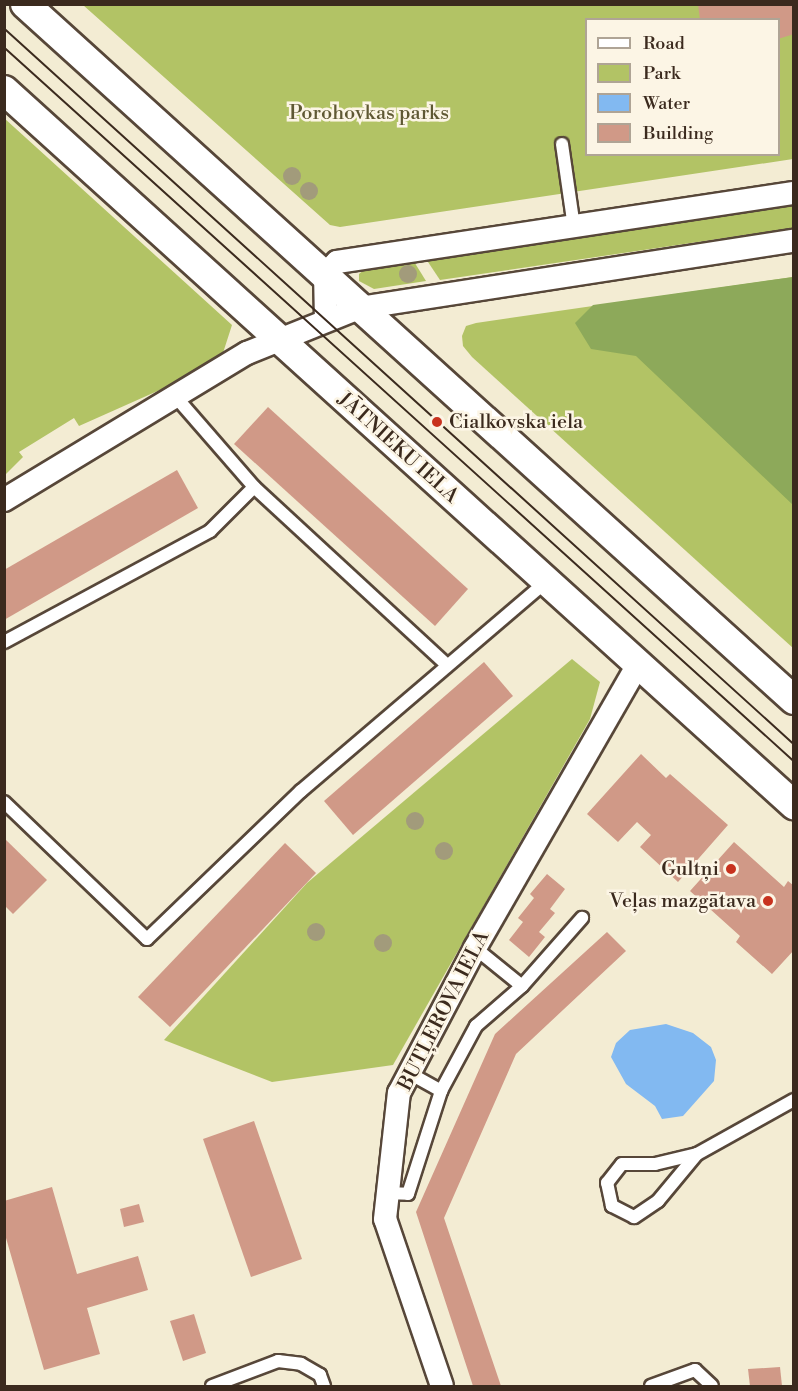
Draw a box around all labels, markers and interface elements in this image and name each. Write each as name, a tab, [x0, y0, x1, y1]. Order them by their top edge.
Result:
legend	[585, 18, 780, 156]
text: Road	[643, 32, 685, 55]
text: Park	[643, 62, 680, 85]
text: Water	[643, 92, 690, 115]
park label: Porohovkas parks	[289, 101, 449, 125]
text: Building	[643, 122, 713, 145]
street label: JĀTNIEKU IELA	[333, 388, 463, 508]
place label: Cialkovska iela	[449, 410, 583, 434]
marker: Cialkovska iela	[430, 415, 444, 429]
place label: Gultņi	[661, 857, 719, 881]
marker: Gultņi	[724, 862, 738, 876]
place label: Veļas mazgātava	[609, 889, 756, 913]
marker: Veļas mazgātava	[761, 894, 775, 908]
street label: BUTĻEROVA IELA	[393, 927, 495, 1095]

